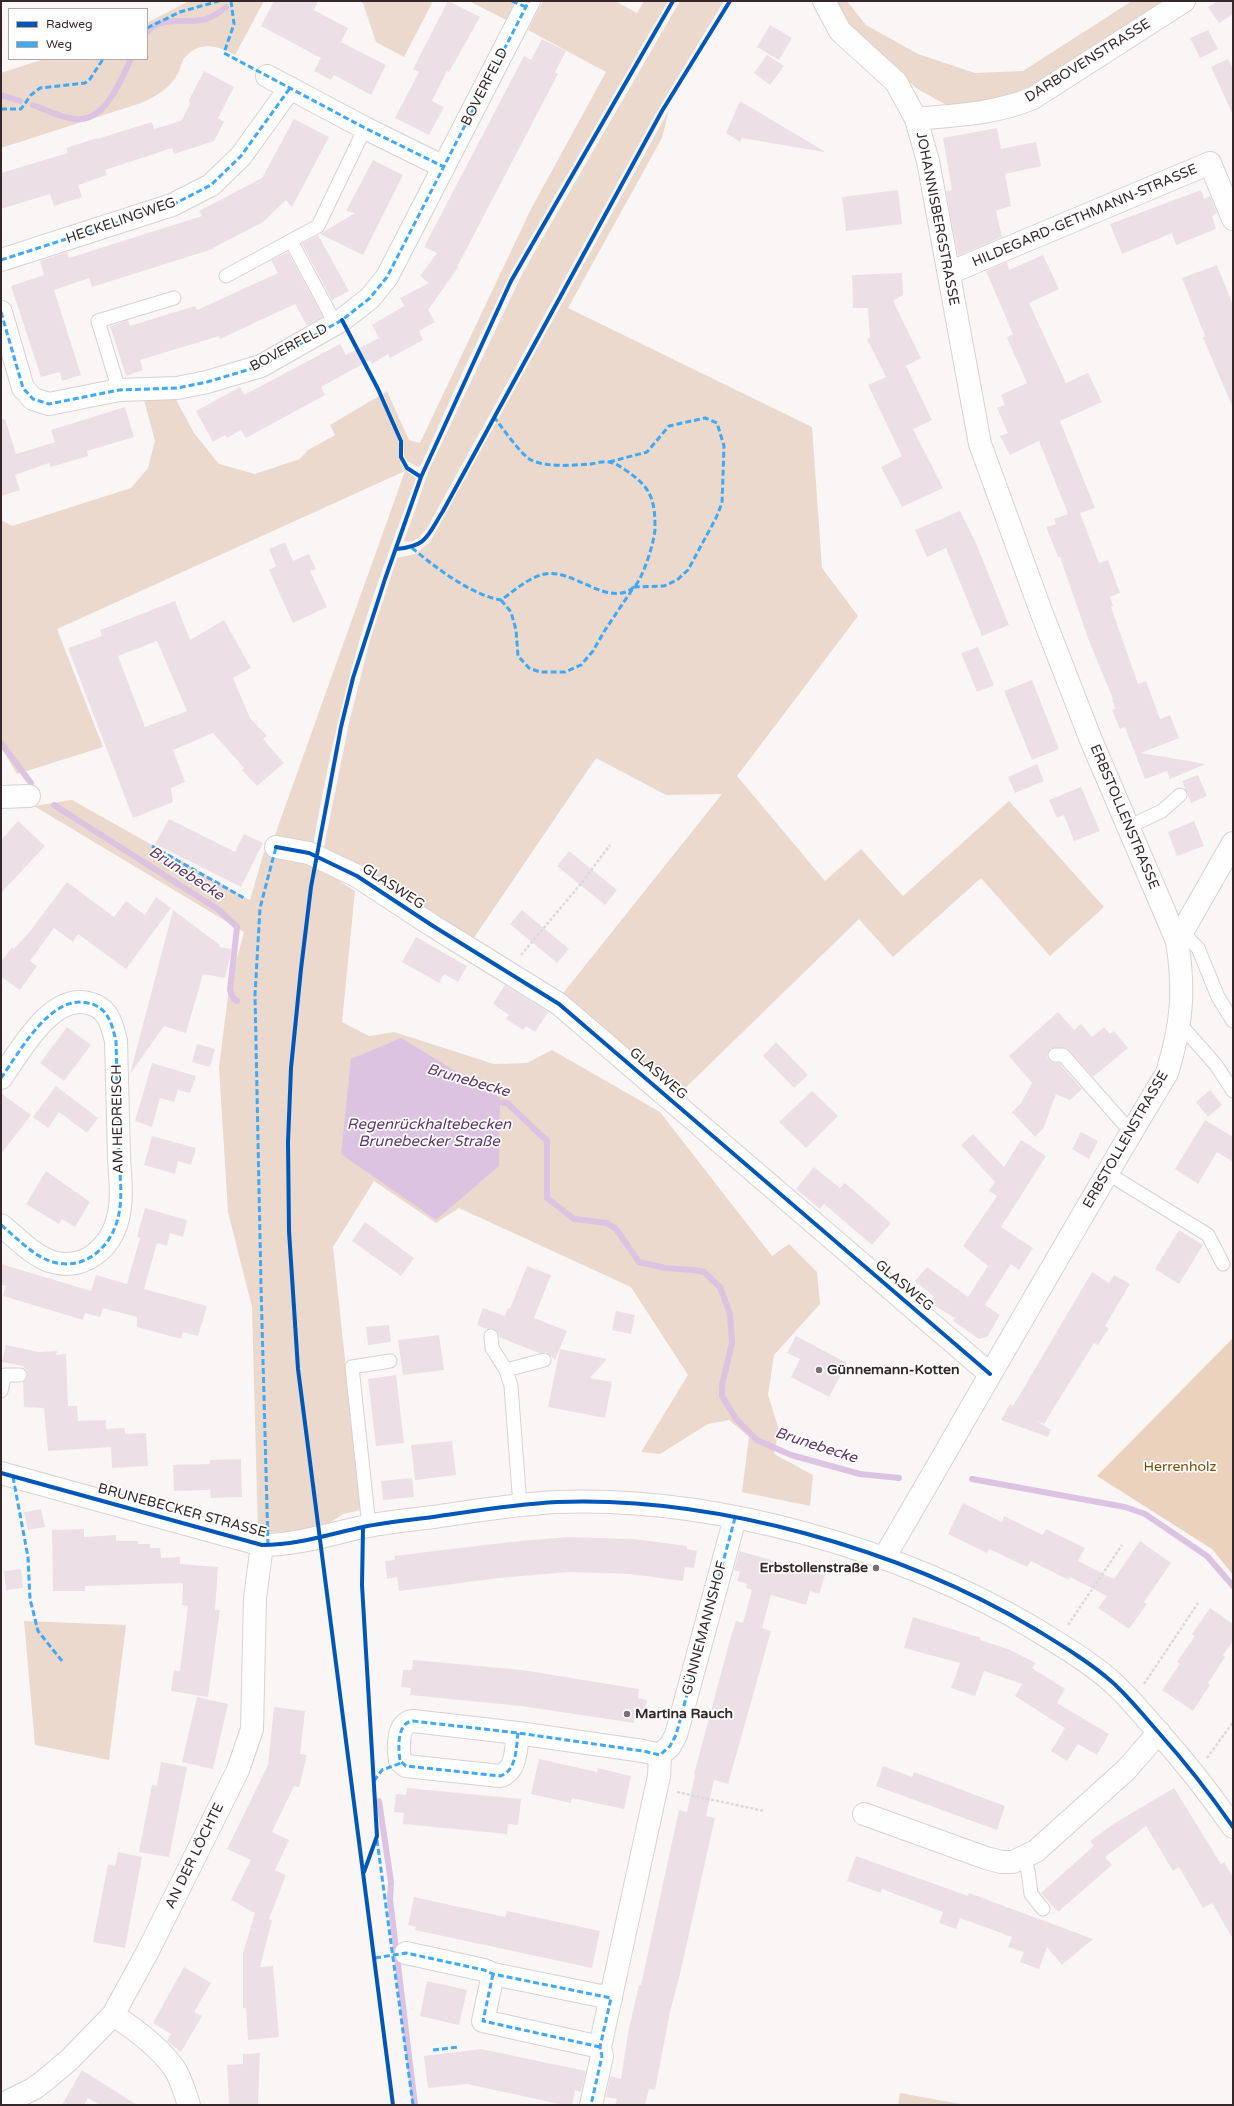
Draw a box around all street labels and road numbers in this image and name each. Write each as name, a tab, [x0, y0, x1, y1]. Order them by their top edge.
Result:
street label: DARBOVENSTRASSE	[1022, 16, 1154, 106]
street label: BOVERFELD	[458, 45, 512, 129]
street label: JOHANNISBERGSTRASSE	[912, 131, 962, 307]
street label: HILDEGARD-GETHMANN-STRASSE	[970, 161, 1200, 271]
street label: HECKELINGWEG	[64, 194, 178, 248]
street label: BOVERFELD	[247, 321, 331, 375]
street label: ERBSTOLLENSTRASSE	[1086, 742, 1162, 892]
street label: GLASWEG	[359, 861, 427, 913]
street label: GLASWEG	[626, 1044, 690, 1104]
street label: AM HEDREISCH	[109, 1064, 127, 1174]
street label: ERBSTOLLENSTRASSE	[1080, 1068, 1172, 1212]
street label: GLASWEG	[871, 1257, 937, 1315]
street label: BRUNEBECKER STRASSE	[96, 1480, 268, 1542]
street label: GÜNNEMANNSHOF	[679, 1559, 731, 1697]
street label: AN DER LÖCHTE	[162, 1800, 228, 1912]

